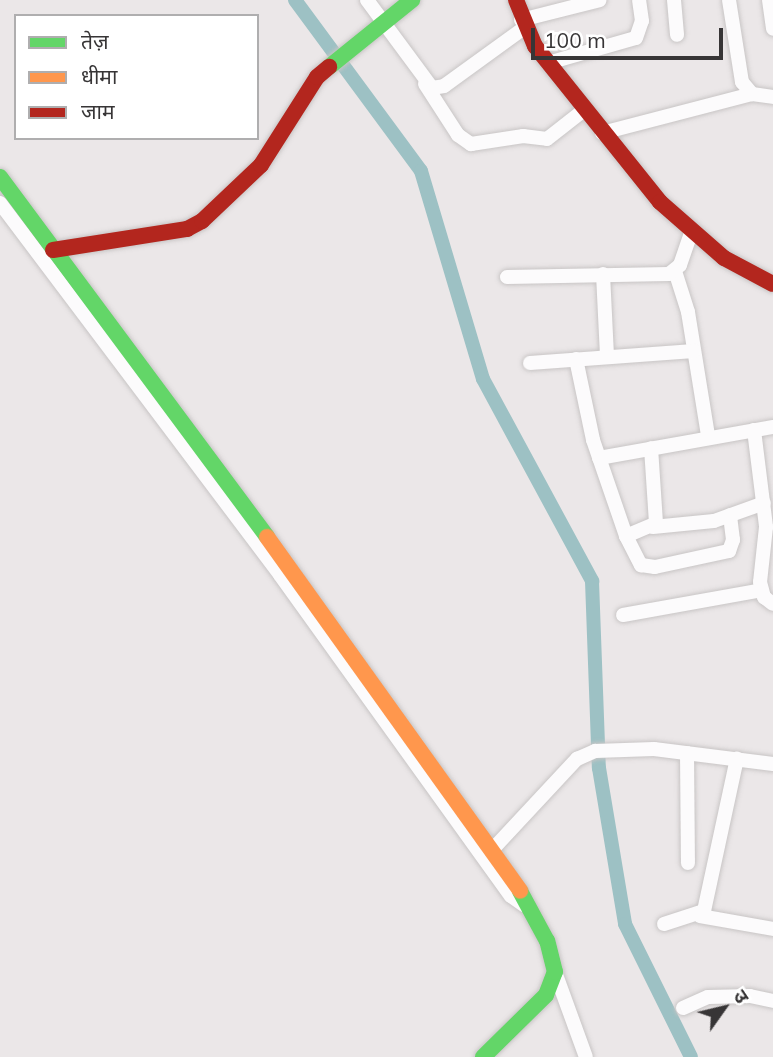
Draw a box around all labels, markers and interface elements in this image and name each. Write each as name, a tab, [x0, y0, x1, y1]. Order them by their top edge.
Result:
legend	[14, 14, 259, 140]
scale bar	[535, 14, 728, 58]
text: 100 m	[544, 27, 606, 53]
text: तेज़	[81, 28, 109, 54]
text: धीमा	[81, 63, 117, 89]
text: जाम	[81, 98, 115, 124]
north arrow	[689, 973, 759, 1043]
text: उ	[728, 985, 754, 1008]

